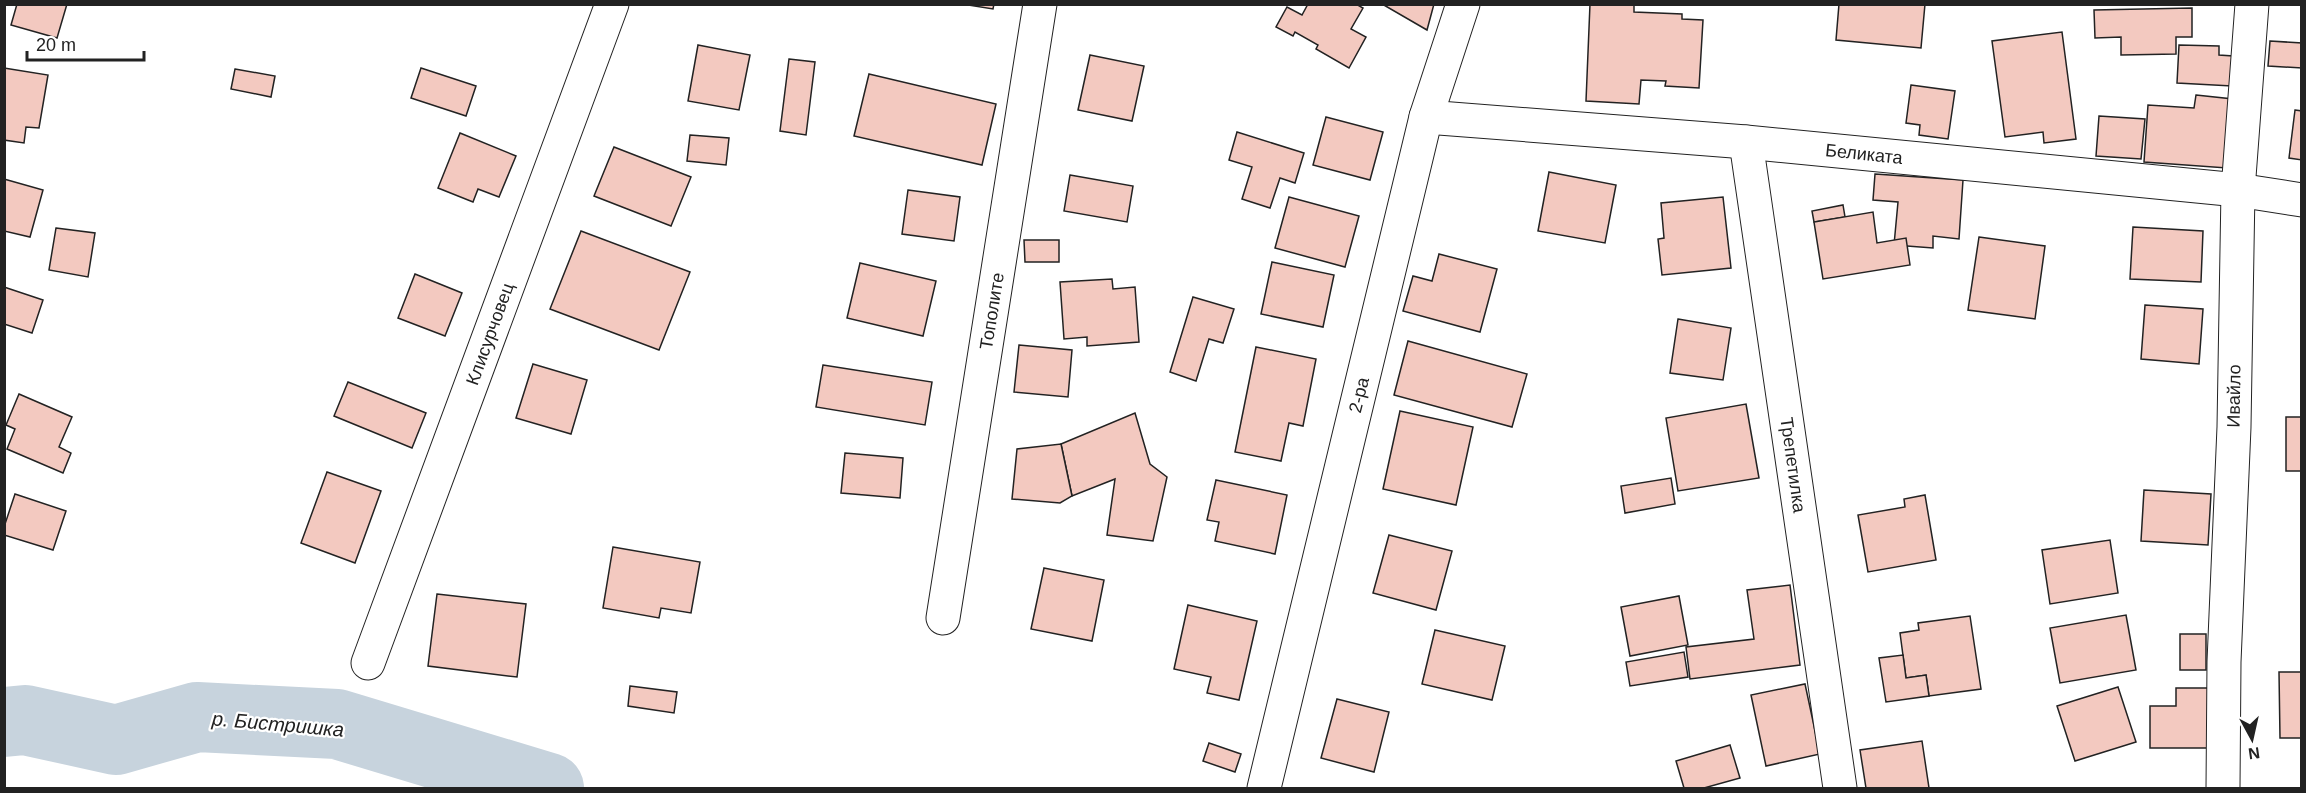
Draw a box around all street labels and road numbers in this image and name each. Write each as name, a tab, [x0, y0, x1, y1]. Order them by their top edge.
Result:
street label: Беликата	[1824, 140, 1905, 168]
street label: Тополите	[976, 271, 1008, 351]
street label: Клисурчовец	[462, 280, 518, 388]
street label: Ивайло	[2223, 364, 2245, 428]
street label: 2-ра	[1345, 374, 1373, 415]
street label: Трепетилка	[1776, 416, 1810, 515]

